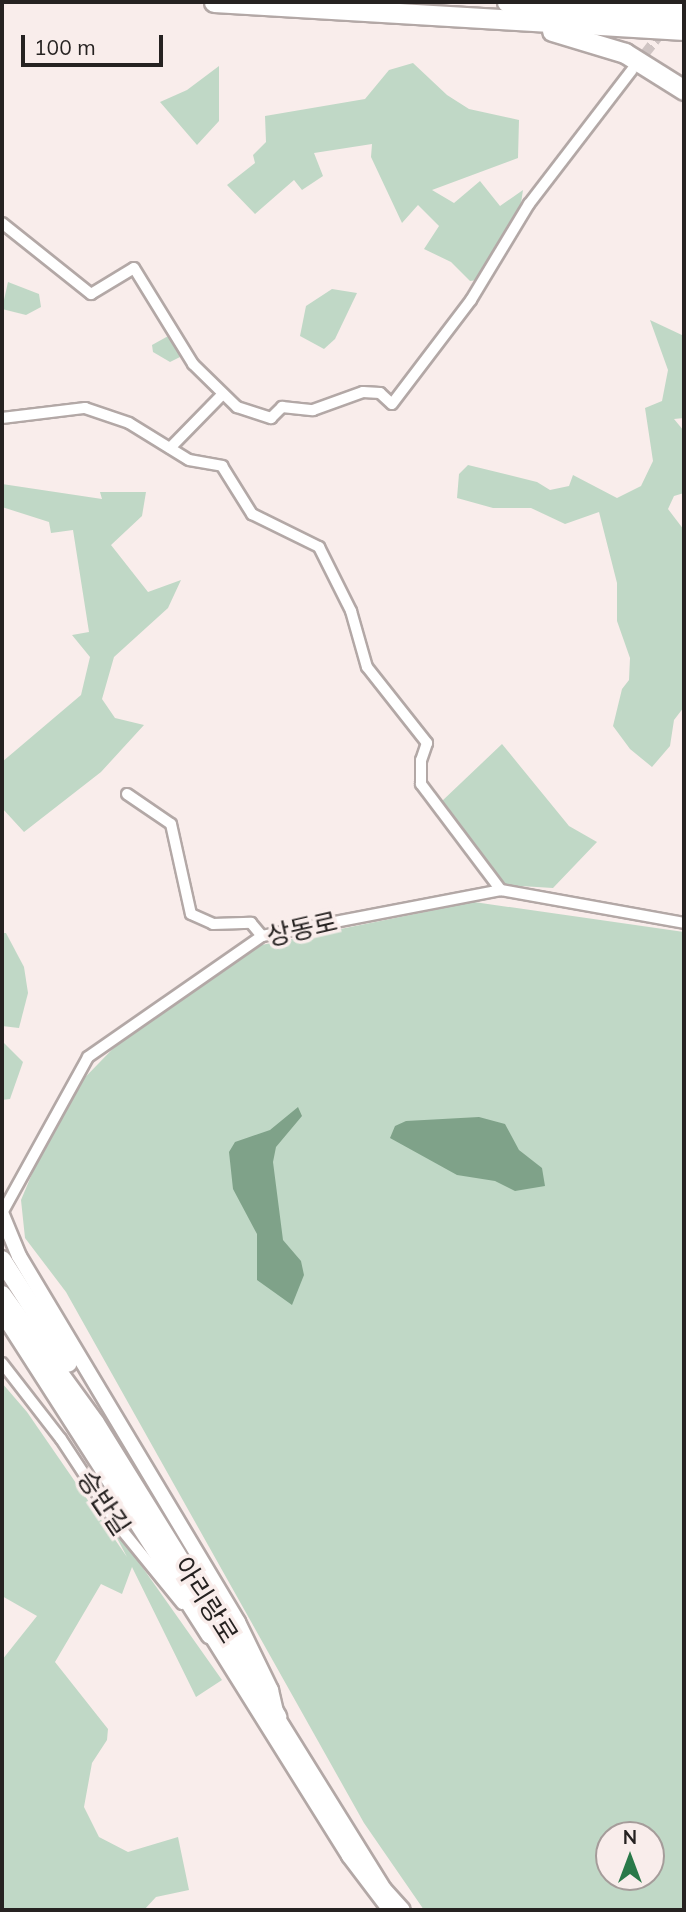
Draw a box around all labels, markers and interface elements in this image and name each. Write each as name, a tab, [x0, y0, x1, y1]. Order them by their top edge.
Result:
scale bar	[24, 21, 166, 65]
text: 100 m	[34, 34, 96, 60]
street label: 상동로	[264, 906, 340, 952]
street label: 승반길	[71, 1465, 137, 1541]
street label: 아리랑로	[167, 1551, 245, 1649]
north arrow	[595, 1821, 665, 1891]
text: N	[623, 1825, 637, 1849]

